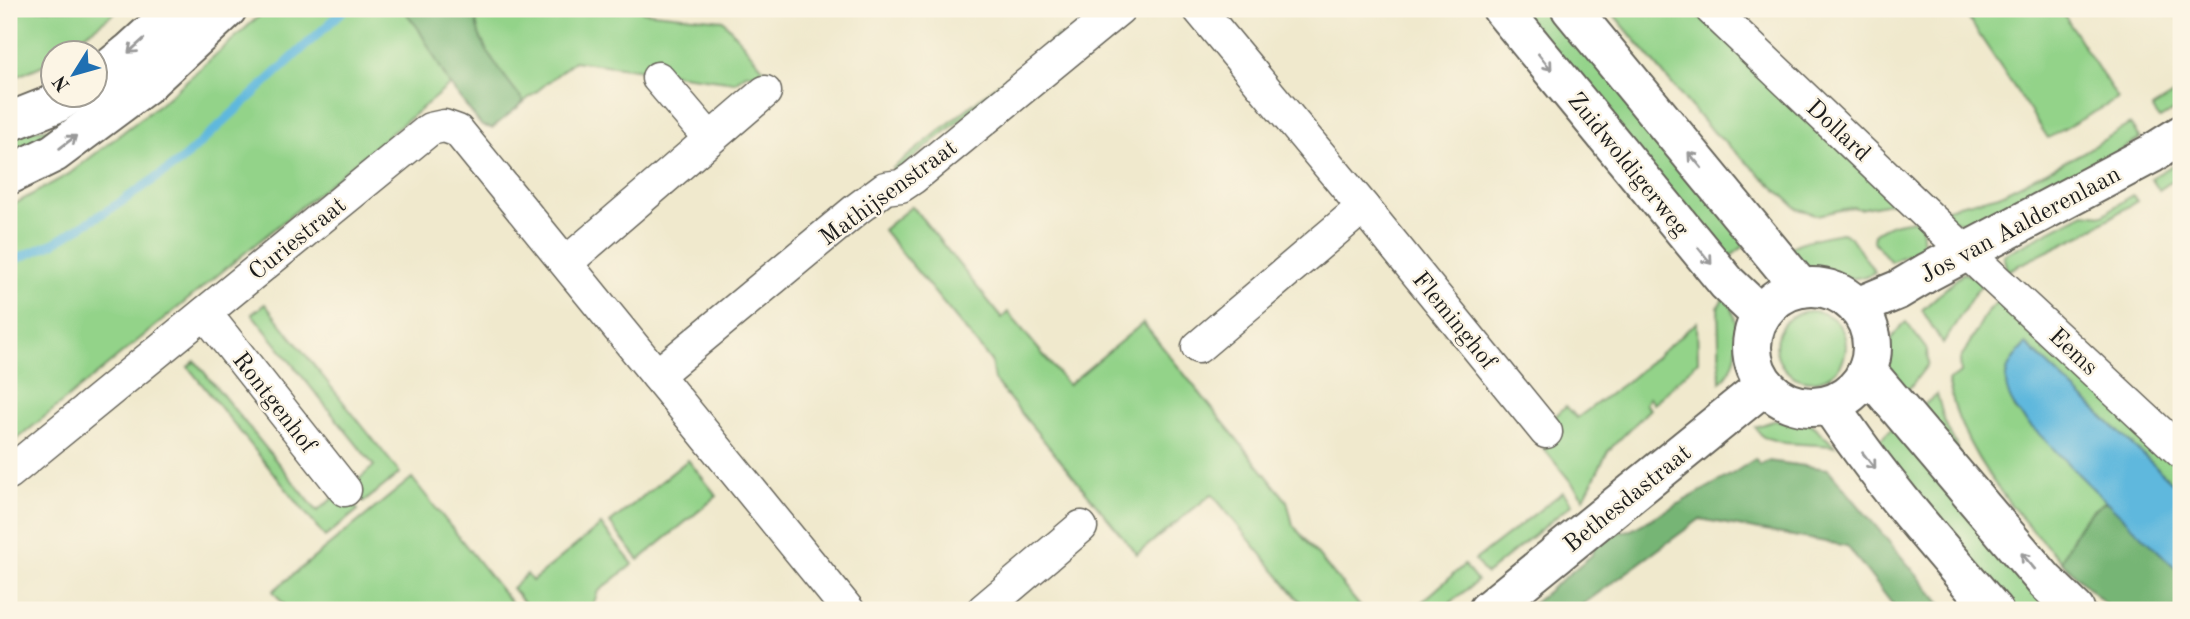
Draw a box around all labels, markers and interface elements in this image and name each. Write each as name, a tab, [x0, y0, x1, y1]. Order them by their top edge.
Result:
north arrow	[38, 38, 108, 108]
one-way arrow	[127, 38, 145, 54]
one-way arrow	[1538, 52, 1553, 70]
text: N	[50, 71, 74, 94]
street label: Zuidwoldigerweg	[1562, 89, 1693, 242]
street label: Dollard	[1801, 96, 1874, 167]
one-way arrow	[58, 135, 77, 150]
street label: Mathijsenstraat	[816, 136, 962, 251]
one-way arrow	[1688, 151, 1703, 169]
street label: Jos van Aalderenlaan	[1917, 163, 2125, 289]
street label: Curiestraat	[245, 193, 351, 286]
one-way arrow	[1698, 247, 1713, 265]
street label: Fleminghof	[1407, 268, 1501, 376]
street label: Eems	[2044, 324, 2102, 381]
street label: Rontgenhof	[227, 348, 321, 459]
street label: Bethesdastraat	[1560, 441, 1696, 558]
one-way arrow	[1862, 451, 1877, 469]
one-way arrow	[2020, 552, 2036, 570]

